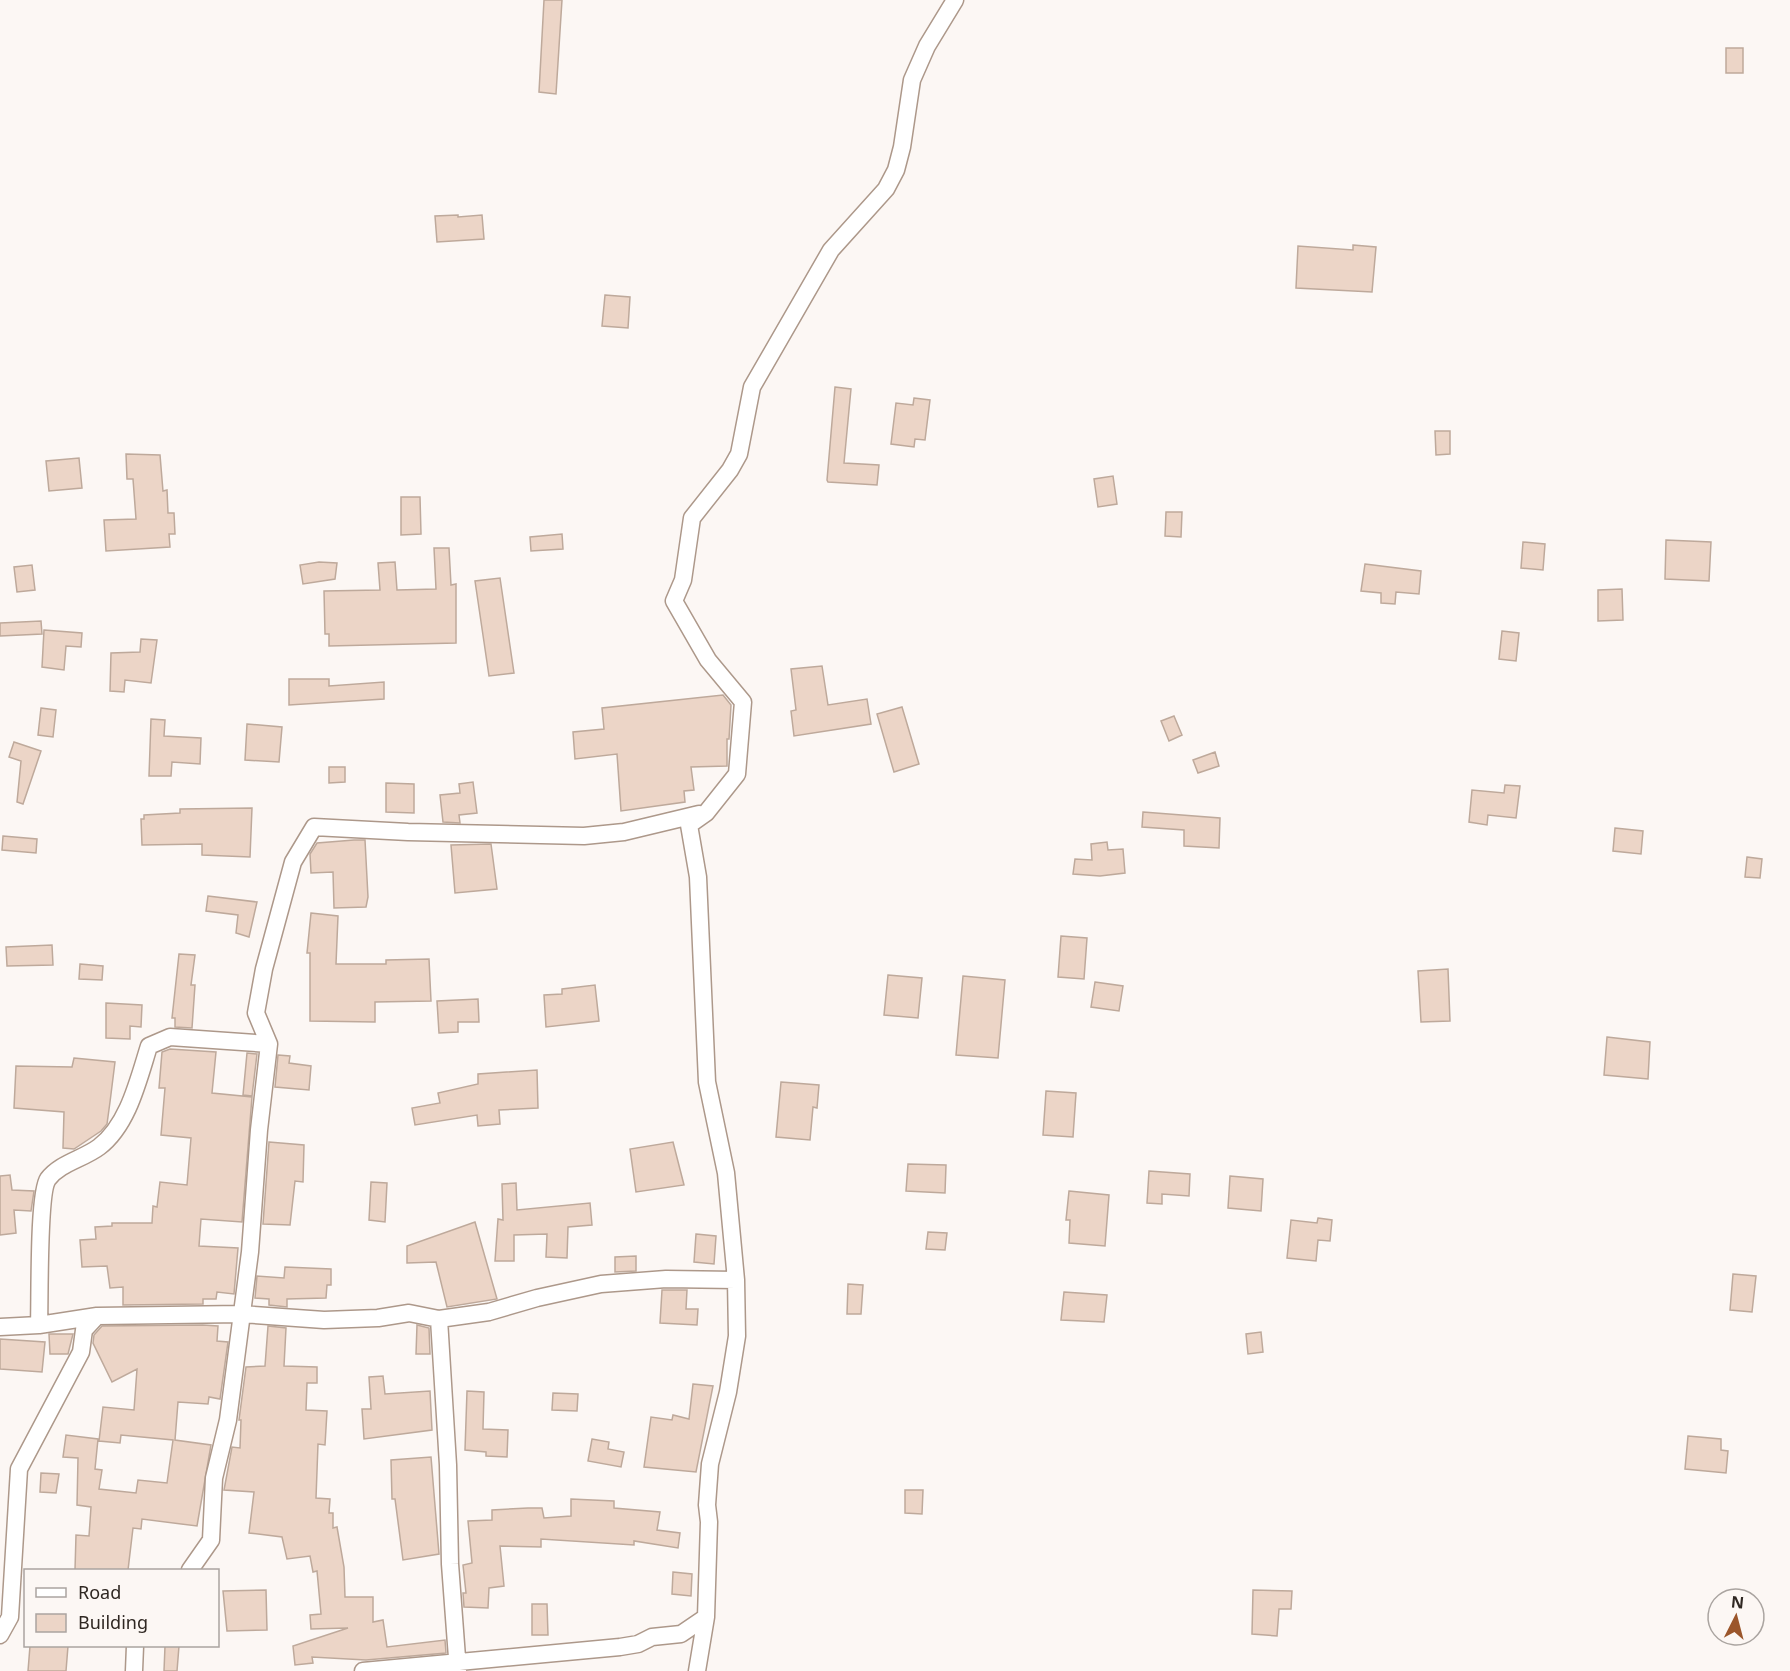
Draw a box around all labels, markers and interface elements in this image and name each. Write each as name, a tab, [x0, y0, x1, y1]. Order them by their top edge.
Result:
legend	[24, 1569, 219, 1647]
text: Road	[78, 1580, 121, 1604]
north arrow	[1706, 1587, 1766, 1647]
text: N	[1730, 1590, 1745, 1614]
text: Building	[78, 1610, 148, 1634]

